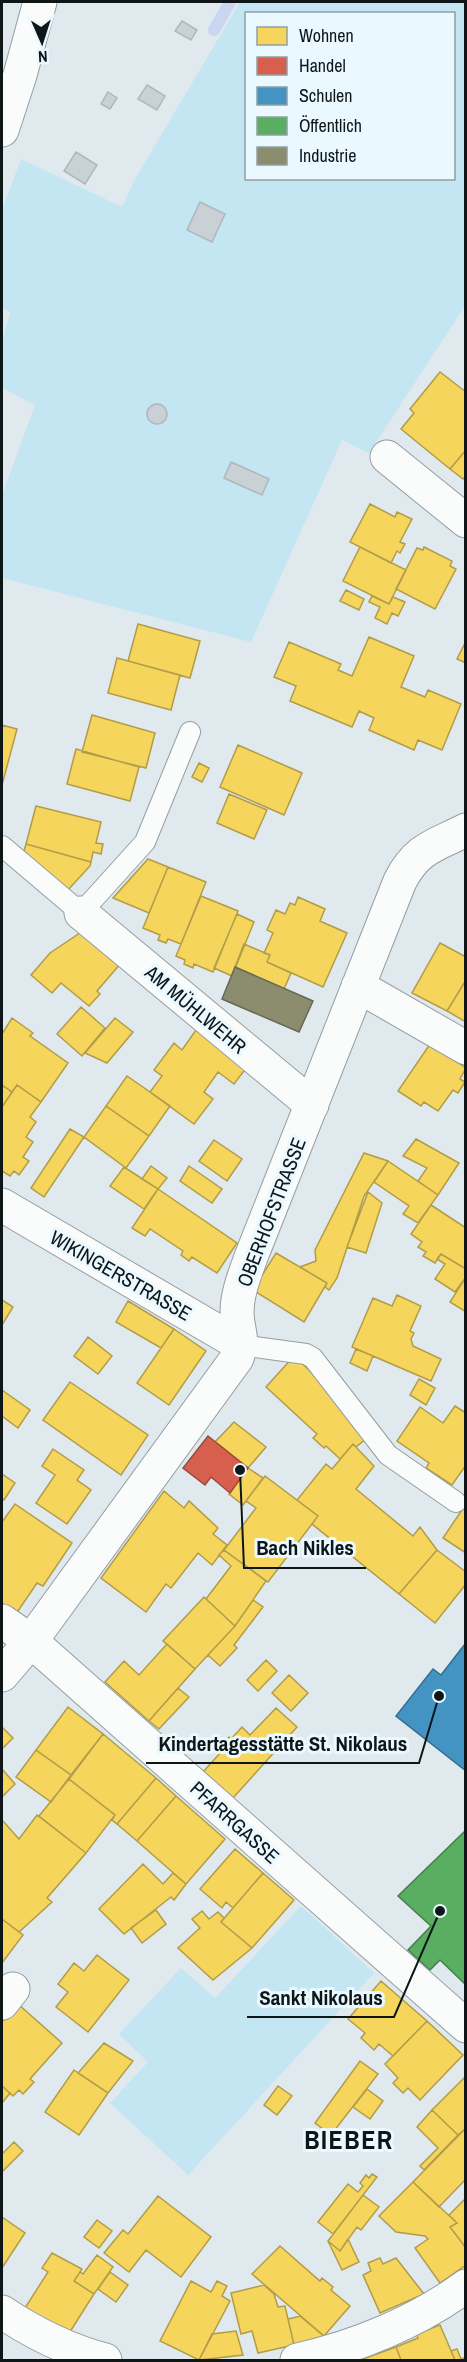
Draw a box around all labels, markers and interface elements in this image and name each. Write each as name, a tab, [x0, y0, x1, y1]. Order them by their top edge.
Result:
north arrow	[12, 12, 72, 72]
legend	[245, 12, 455, 180]
text: Wohnen	[299, 23, 354, 48]
text: N	[37, 46, 48, 68]
text: Handel	[299, 53, 346, 78]
text: Schulen	[299, 83, 352, 108]
text: Öffentlich	[299, 113, 362, 138]
text: Industrie	[299, 143, 356, 168]
street label: AM MÜHLWEHR	[139, 958, 252, 1059]
street label: OBERHOFSTRASSE	[230, 1134, 312, 1290]
street label: WIKINGERSTRASSE	[45, 1223, 197, 1327]
callout: Bach Nikles	[244, 1529, 366, 1568]
text: Bach Nikles	[256, 1533, 354, 1562]
callout: Kindertagesstätte St. Nikolaus	[146, 1724, 419, 1763]
text: Kindertagesstätte St. Nikolaus	[159, 1729, 407, 1758]
street label: PFARRGASSE	[185, 1775, 285, 1869]
callout: Sankt Nikolaus	[247, 1978, 394, 2017]
text: Sankt Nikolaus	[259, 1983, 383, 2012]
district label: BIEBER	[304, 2122, 394, 2157]

